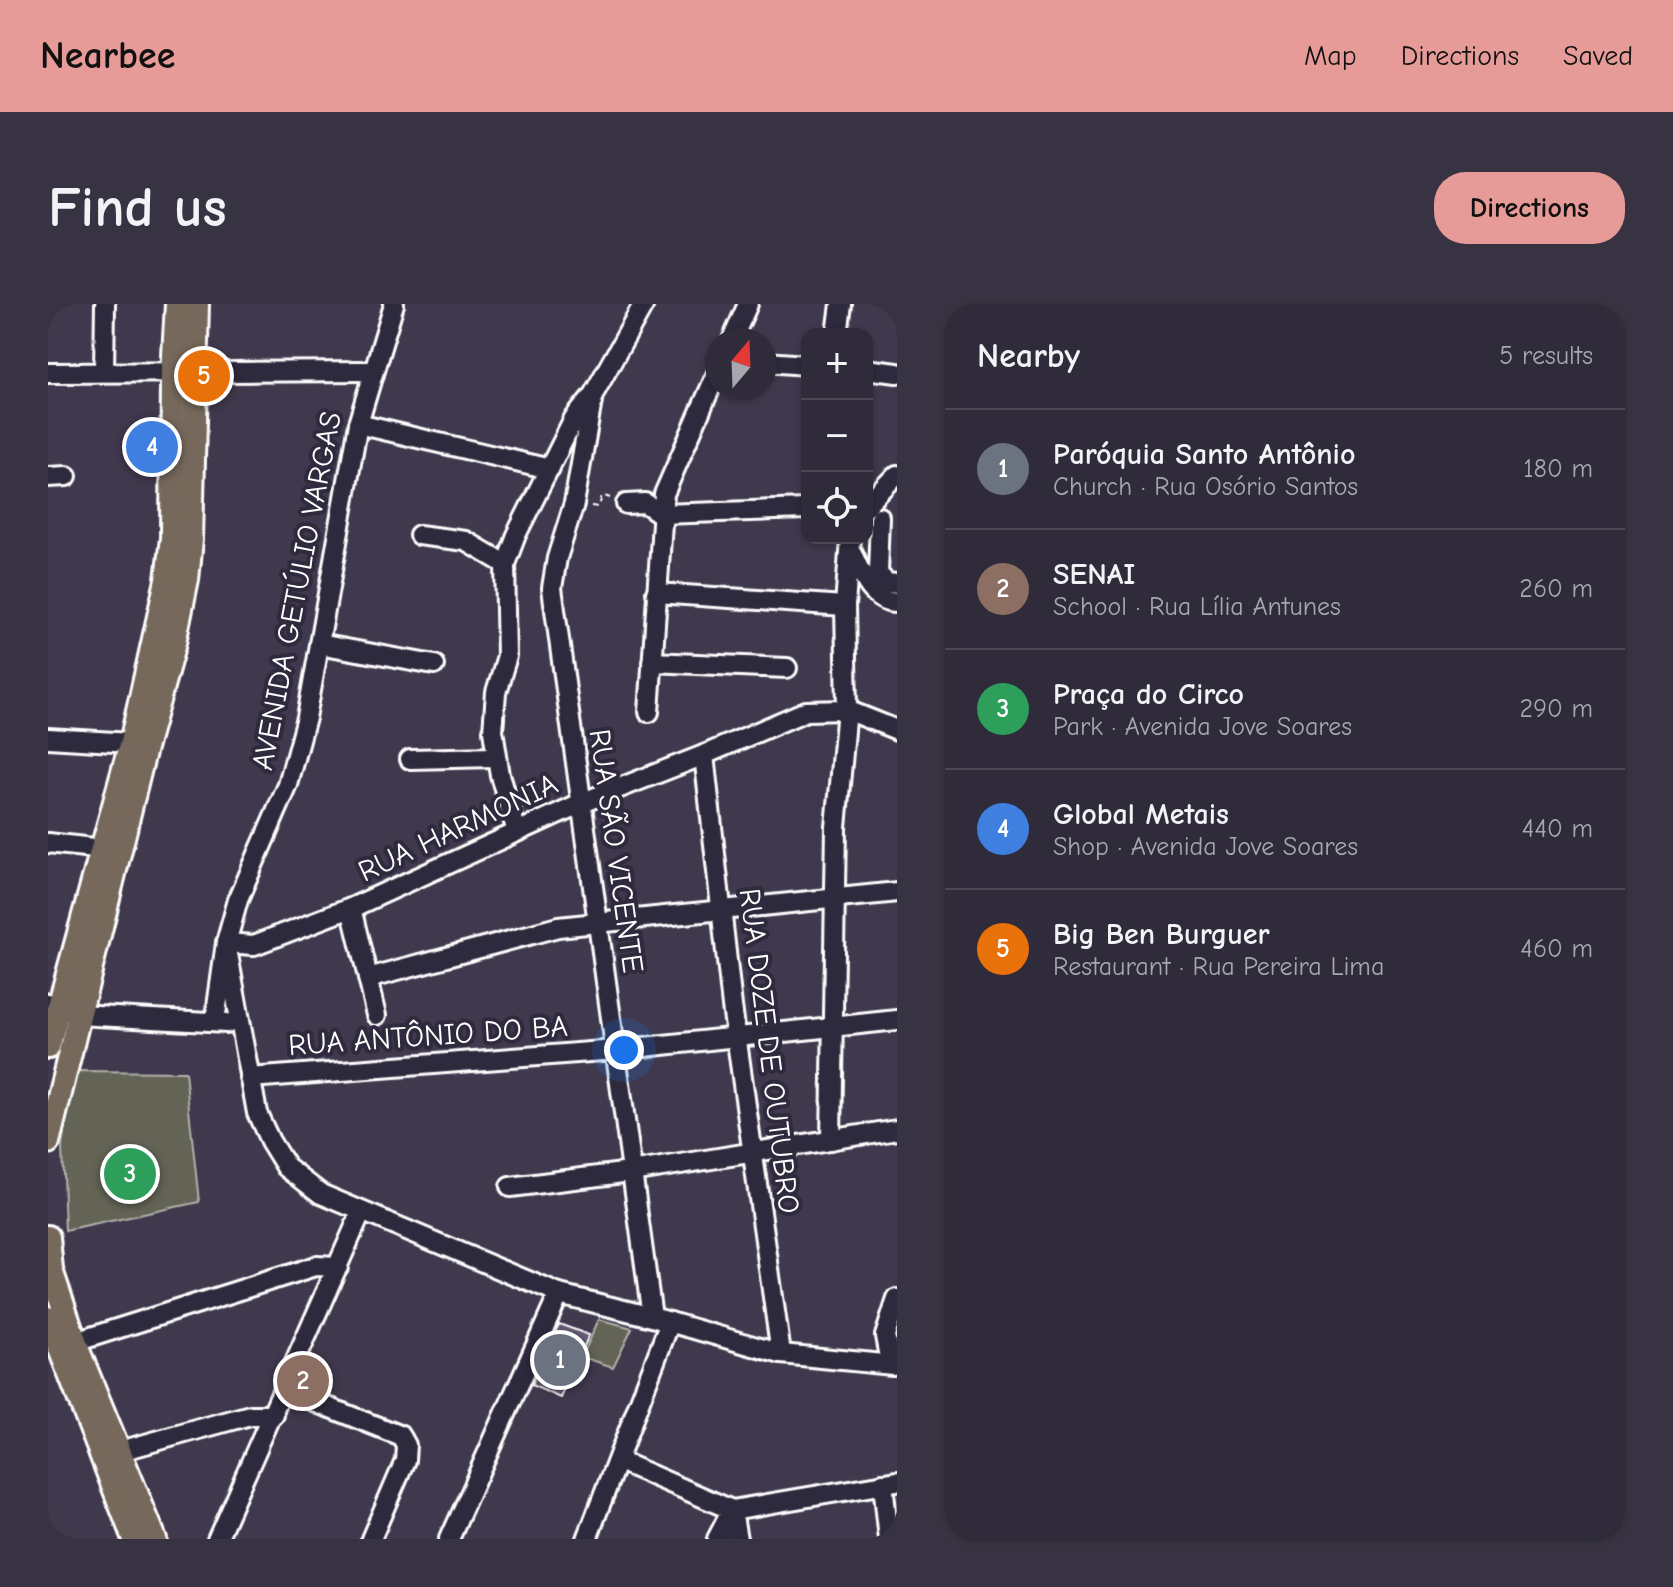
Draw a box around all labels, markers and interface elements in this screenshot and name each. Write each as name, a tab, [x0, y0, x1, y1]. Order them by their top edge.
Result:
text: Nearbee	[40, 34, 175, 78]
text: Map	[1304, 40, 1357, 72]
text: Directions	[1401, 40, 1519, 72]
text: Saved	[1563, 40, 1633, 72]
button: Directions	[1434, 172, 1625, 244]
text: Find us	[48, 176, 227, 240]
north arrow	[705, 328, 777, 400]
map controls	[801, 328, 873, 544]
button: +	[801, 328, 873, 400]
text: Nearby	[977, 336, 1080, 376]
text: 5 results	[1499, 341, 1593, 371]
pin: 5	[178, 346, 230, 406]
button: −	[801, 400, 873, 472]
street label: AVENIDA GETÚLIO VARGAS	[244, 409, 349, 773]
pin: 4	[126, 417, 178, 477]
text: Paróquia Santo Antônio	[1053, 437, 1355, 472]
text: 1	[998, 454, 1008, 484]
text: 180 m	[1523, 454, 1593, 484]
button: locate	[801, 472, 873, 544]
text: Church · Rua Osório Santos	[1053, 472, 1358, 502]
text: SENAI	[1053, 557, 1135, 592]
text: 2	[997, 574, 1009, 604]
text: 260 m	[1519, 574, 1593, 604]
text: School · Rua Lília Antunes	[1053, 592, 1341, 622]
text: Praça do Circo	[1053, 677, 1244, 712]
text: 3	[997, 694, 1009, 724]
text: 290 m	[1520, 694, 1593, 724]
text: Park · Avenida Jove Soares	[1053, 712, 1352, 742]
street label: RUA SÃO VICENTE	[582, 727, 651, 975]
street label: RUA HARMONIA	[353, 767, 563, 889]
text: Global Metais	[1053, 797, 1229, 832]
text: 4	[997, 814, 1009, 844]
text: 440 m	[1522, 814, 1593, 844]
text: Shop · Avenida Jove Soares	[1053, 832, 1358, 862]
street label: RUA DOZE DE OUTUBRO	[732, 886, 806, 1216]
text: Big Ben Burguer	[1053, 917, 1270, 952]
text: 5	[996, 934, 1010, 964]
text: 460 m	[1520, 934, 1593, 964]
text: Restaurant · Rua Pereira Lima	[1053, 952, 1384, 982]
street label: RUA ANTÔNIO DO BA	[287, 1008, 569, 1063]
your location	[604, 1030, 644, 1070]
pin: 3	[104, 1144, 156, 1204]
pin: 1	[534, 1330, 586, 1390]
pin: 2	[277, 1351, 329, 1411]

